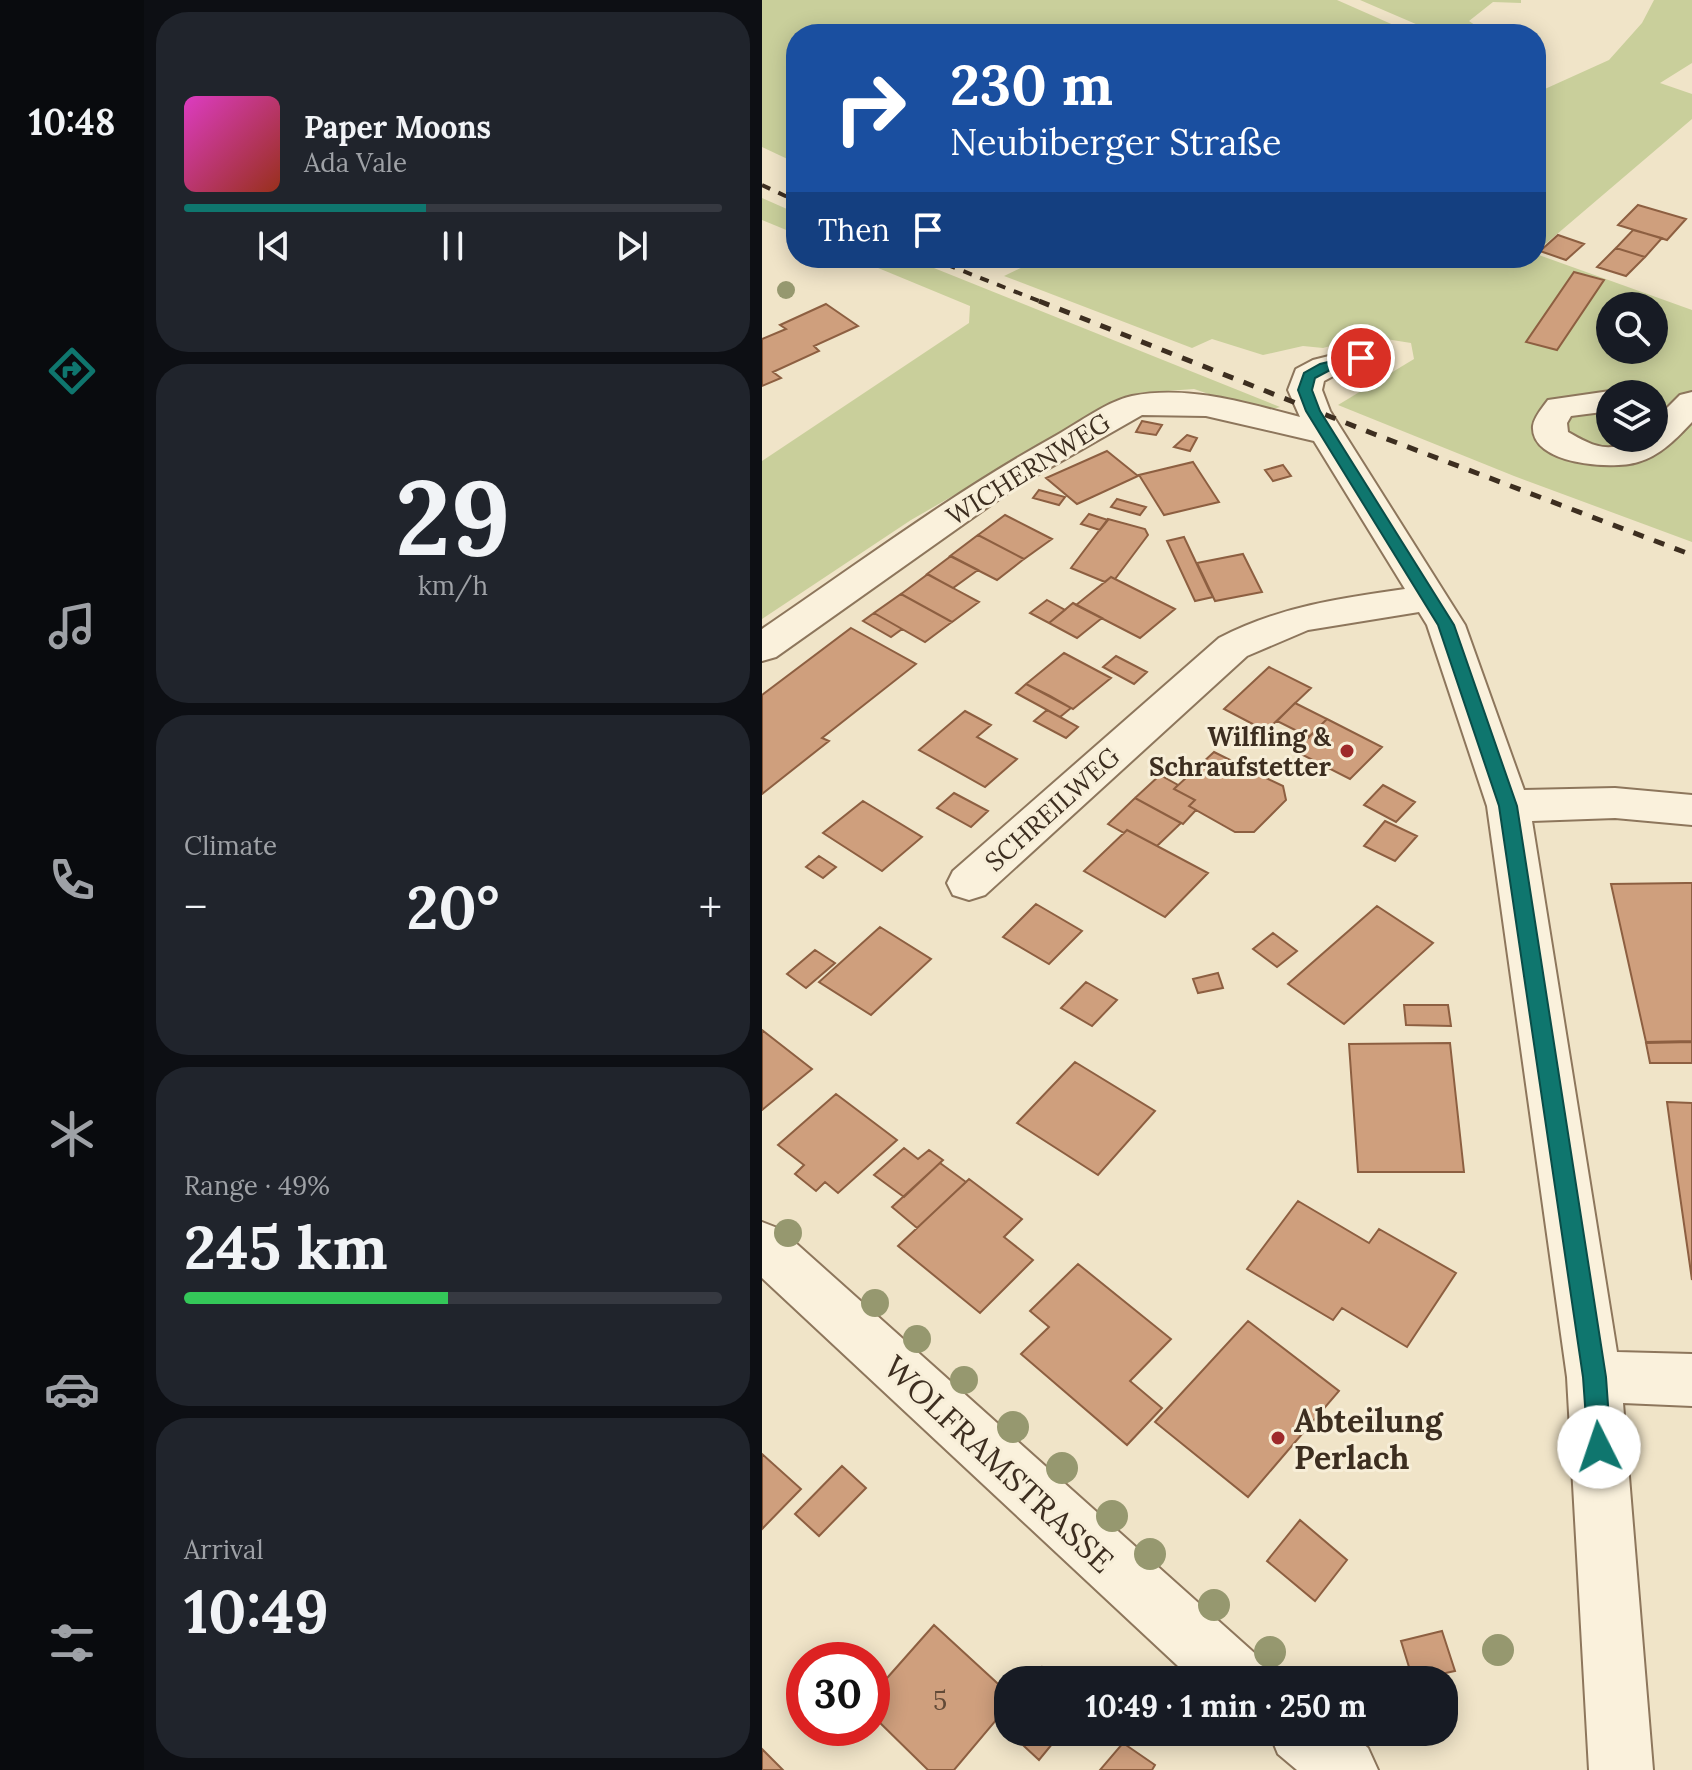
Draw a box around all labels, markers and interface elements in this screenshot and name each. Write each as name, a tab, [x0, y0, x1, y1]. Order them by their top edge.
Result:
text: 230 m	[950, 49, 1113, 120]
icon: right	[818, 56, 922, 160]
text: 10:48	[29, 99, 115, 145]
text: Paper Moons	[304, 108, 491, 146]
text: Neubiberger Straße	[950, 119, 1281, 165]
text: Ada Vale	[304, 146, 407, 179]
icon: arrive	[906, 208, 950, 252]
text: Then	[818, 211, 890, 249]
icon: previous	[252, 224, 296, 268]
icon: pause	[431, 224, 475, 268]
icon: next	[610, 224, 654, 268]
map controls	[1596, 292, 1668, 452]
button: search	[1596, 292, 1668, 364]
pin	[1327, 324, 1395, 392]
icon: arrive	[1339, 336, 1383, 380]
icon: directions	[44, 343, 100, 399]
button: layers	[1596, 380, 1668, 452]
street label: WICHERNWEG	[940, 405, 1116, 533]
text: 29	[395, 450, 511, 583]
text: km/h	[418, 569, 488, 602]
icon: music	[44, 598, 100, 654]
place label: Wilfling & Schraufstetter	[1149, 720, 1332, 783]
street label: SCHREILWEG	[978, 740, 1126, 878]
marker: Wilfling & Schraufstetter	[1338, 742, 1356, 760]
text: Climate	[184, 829, 277, 862]
icon: phone	[44, 852, 100, 908]
text: 20°	[406, 869, 500, 945]
text: −	[184, 879, 207, 935]
text: +	[699, 879, 722, 935]
icon: climate	[44, 1106, 100, 1162]
text: Range · 49%	[184, 1169, 330, 1202]
text: 245 km	[184, 1209, 388, 1285]
street label: WOLFRAMSTRASSE	[875, 1347, 1123, 1581]
icon: car	[44, 1361, 100, 1417]
place label: Abteilung Perlach	[1294, 1400, 1444, 1478]
position arrow	[1557, 1405, 1641, 1489]
marker: Abteilung Perlach	[1269, 1429, 1287, 1447]
text: Arrival	[184, 1533, 263, 1566]
text: 10:49	[184, 1573, 329, 1649]
icon: filters	[44, 1615, 100, 1671]
speed limit sign: 30	[786, 1642, 890, 1746]
house number: 5	[933, 1684, 947, 1717]
text: 10:49 · 1 min · 250 m	[1086, 1687, 1366, 1725]

